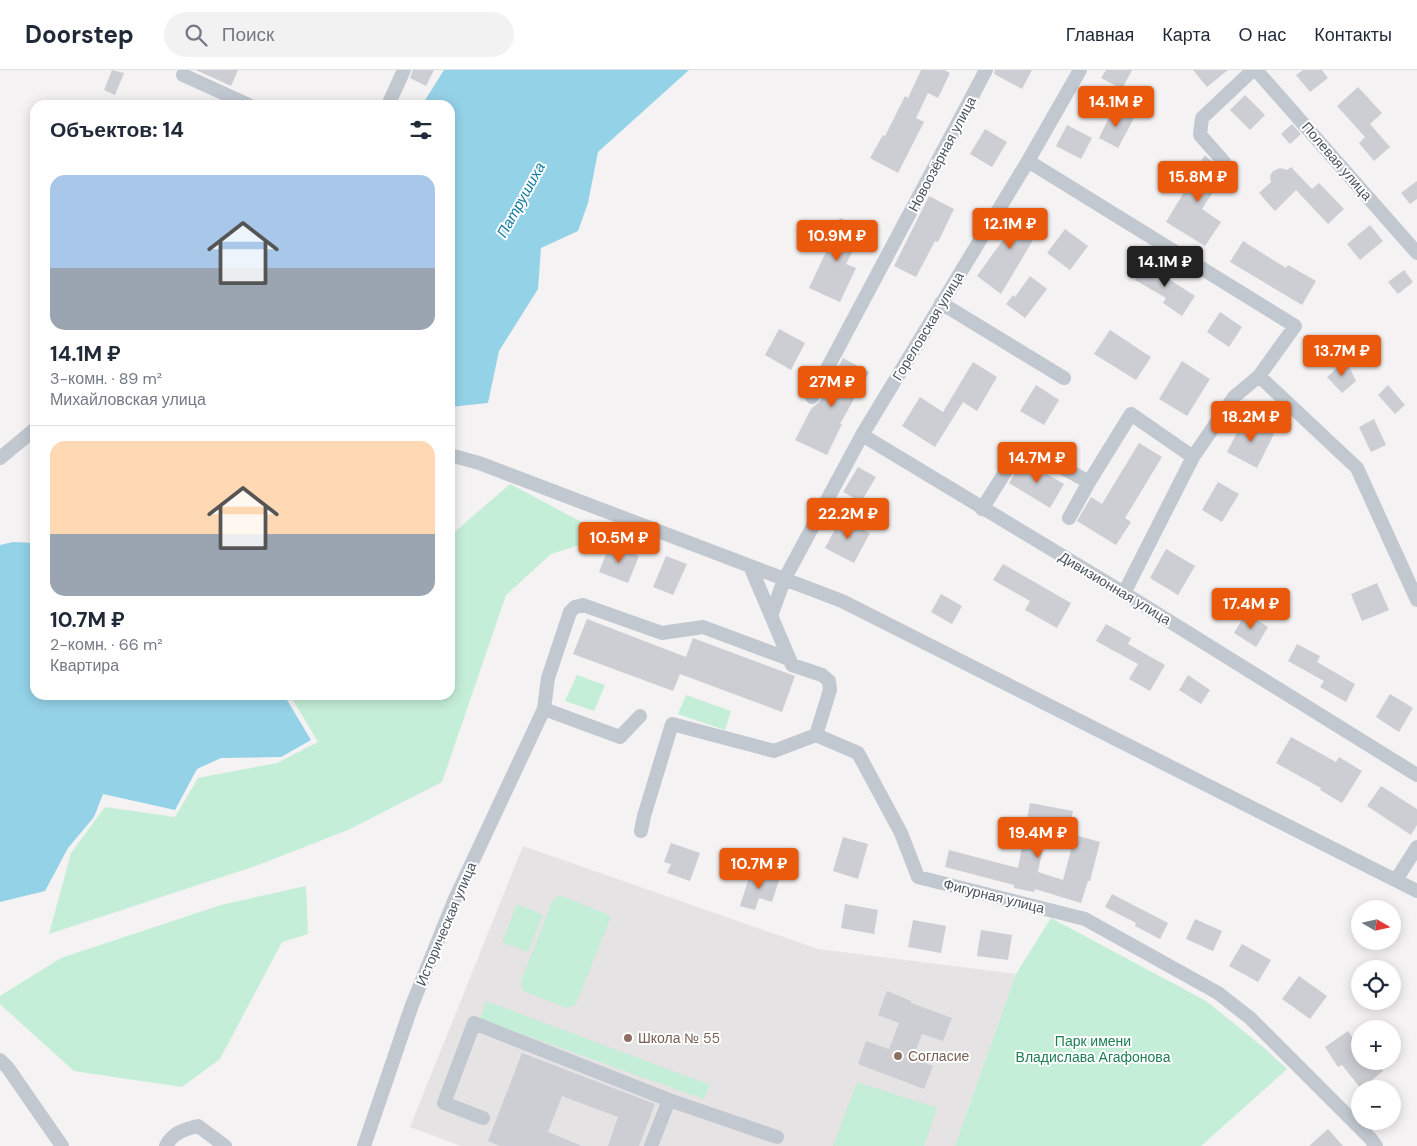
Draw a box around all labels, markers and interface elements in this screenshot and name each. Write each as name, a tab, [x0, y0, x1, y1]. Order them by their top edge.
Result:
search box	[164, 12, 514, 57]
text: Doorstep	[25, 19, 134, 50]
icon: search	[182, 21, 210, 49]
text: Поиск	[222, 22, 274, 47]
text: Главная	[1066, 23, 1134, 47]
text: Карта	[1162, 23, 1211, 47]
text: О нас	[1239, 23, 1286, 47]
text: Контакты	[1314, 23, 1392, 47]
pin: 14.1M ₽	[1070, 85, 1162, 128]
text: 14.1M ₽	[1089, 91, 1143, 112]
street label: Новоозёрная улица	[904, 93, 980, 215]
text: Объектов: 14	[50, 116, 184, 144]
icon: filters	[407, 116, 435, 144]
street label: Полевая улица	[1298, 118, 1376, 204]
water label: Патрушиха	[492, 159, 550, 241]
pin: 15.8M ₽	[1152, 160, 1244, 203]
text: 15.8M ₽	[1169, 166, 1227, 187]
icon: home	[198, 208, 288, 298]
pin: 12.1M ₽	[964, 208, 1056, 250]
text: 12.1M ₽	[984, 213, 1036, 234]
pin: 10.9M ₽	[791, 220, 883, 262]
text: 10.9M ₽	[808, 225, 866, 246]
pin: 14.1M ₽	[1119, 246, 1211, 288]
text: 14.1M ₽	[1138, 251, 1192, 272]
street label: Гореловская улица	[888, 268, 968, 384]
pin: 13.7M ₽	[1296, 334, 1388, 377]
text: 14.1M ₽	[50, 340, 121, 368]
text: 13.7M ₽	[1314, 340, 1370, 361]
pin: 27M ₽	[797, 366, 867, 408]
text: 3-комн. · 89 m²	[50, 368, 162, 389]
text: 27M ₽	[809, 371, 855, 392]
text: Михайловская улица	[50, 389, 206, 410]
pin: 18.2M ₽	[1205, 400, 1297, 443]
text: 18.2M ₽	[1222, 406, 1280, 427]
pin: 14.7M ₽	[991, 442, 1083, 484]
text: 14.7M ₽	[1009, 447, 1065, 468]
icon: home	[198, 473, 288, 563]
pin: 22.2M ₽	[802, 498, 894, 540]
text: 22.2M ₽	[818, 503, 878, 524]
pin: 10.5M ₽	[573, 522, 665, 564]
text: 10.5M ₽	[590, 527, 648, 548]
street label: Дивизионная улица	[1056, 547, 1175, 629]
pin: 17.4M ₽	[1205, 588, 1297, 630]
text: 17.4M ₽	[1223, 593, 1279, 614]
text: 10.7M ₽	[50, 606, 125, 634]
text: 2-комн. · 66 m²	[50, 634, 163, 655]
text: Квартира	[50, 655, 119, 676]
pin: 19.4M ₽	[992, 816, 1084, 859]
text: 19.4M ₽	[1009, 822, 1067, 843]
pin: 10.7M ₽	[713, 848, 805, 890]
text: 10.7M ₽	[731, 853, 788, 874]
street label: Историческая улица	[412, 859, 480, 989]
street label: Фигурная улица	[942, 875, 1047, 917]
north arrow	[1351, 900, 1401, 950]
map controls	[1351, 900, 1401, 1130]
button: locate	[1351, 960, 1401, 1010]
button: +	[1351, 1020, 1401, 1070]
place label: Школа № 55	[638, 1029, 720, 1047]
marker: Школа № 55	[622, 1032, 634, 1044]
park label: Парк имени Владислава Агафонова	[1016, 1032, 1171, 1066]
place label: Согласие	[908, 1047, 969, 1065]
marker: Согласие	[892, 1050, 904, 1062]
button: −	[1351, 1080, 1401, 1130]

